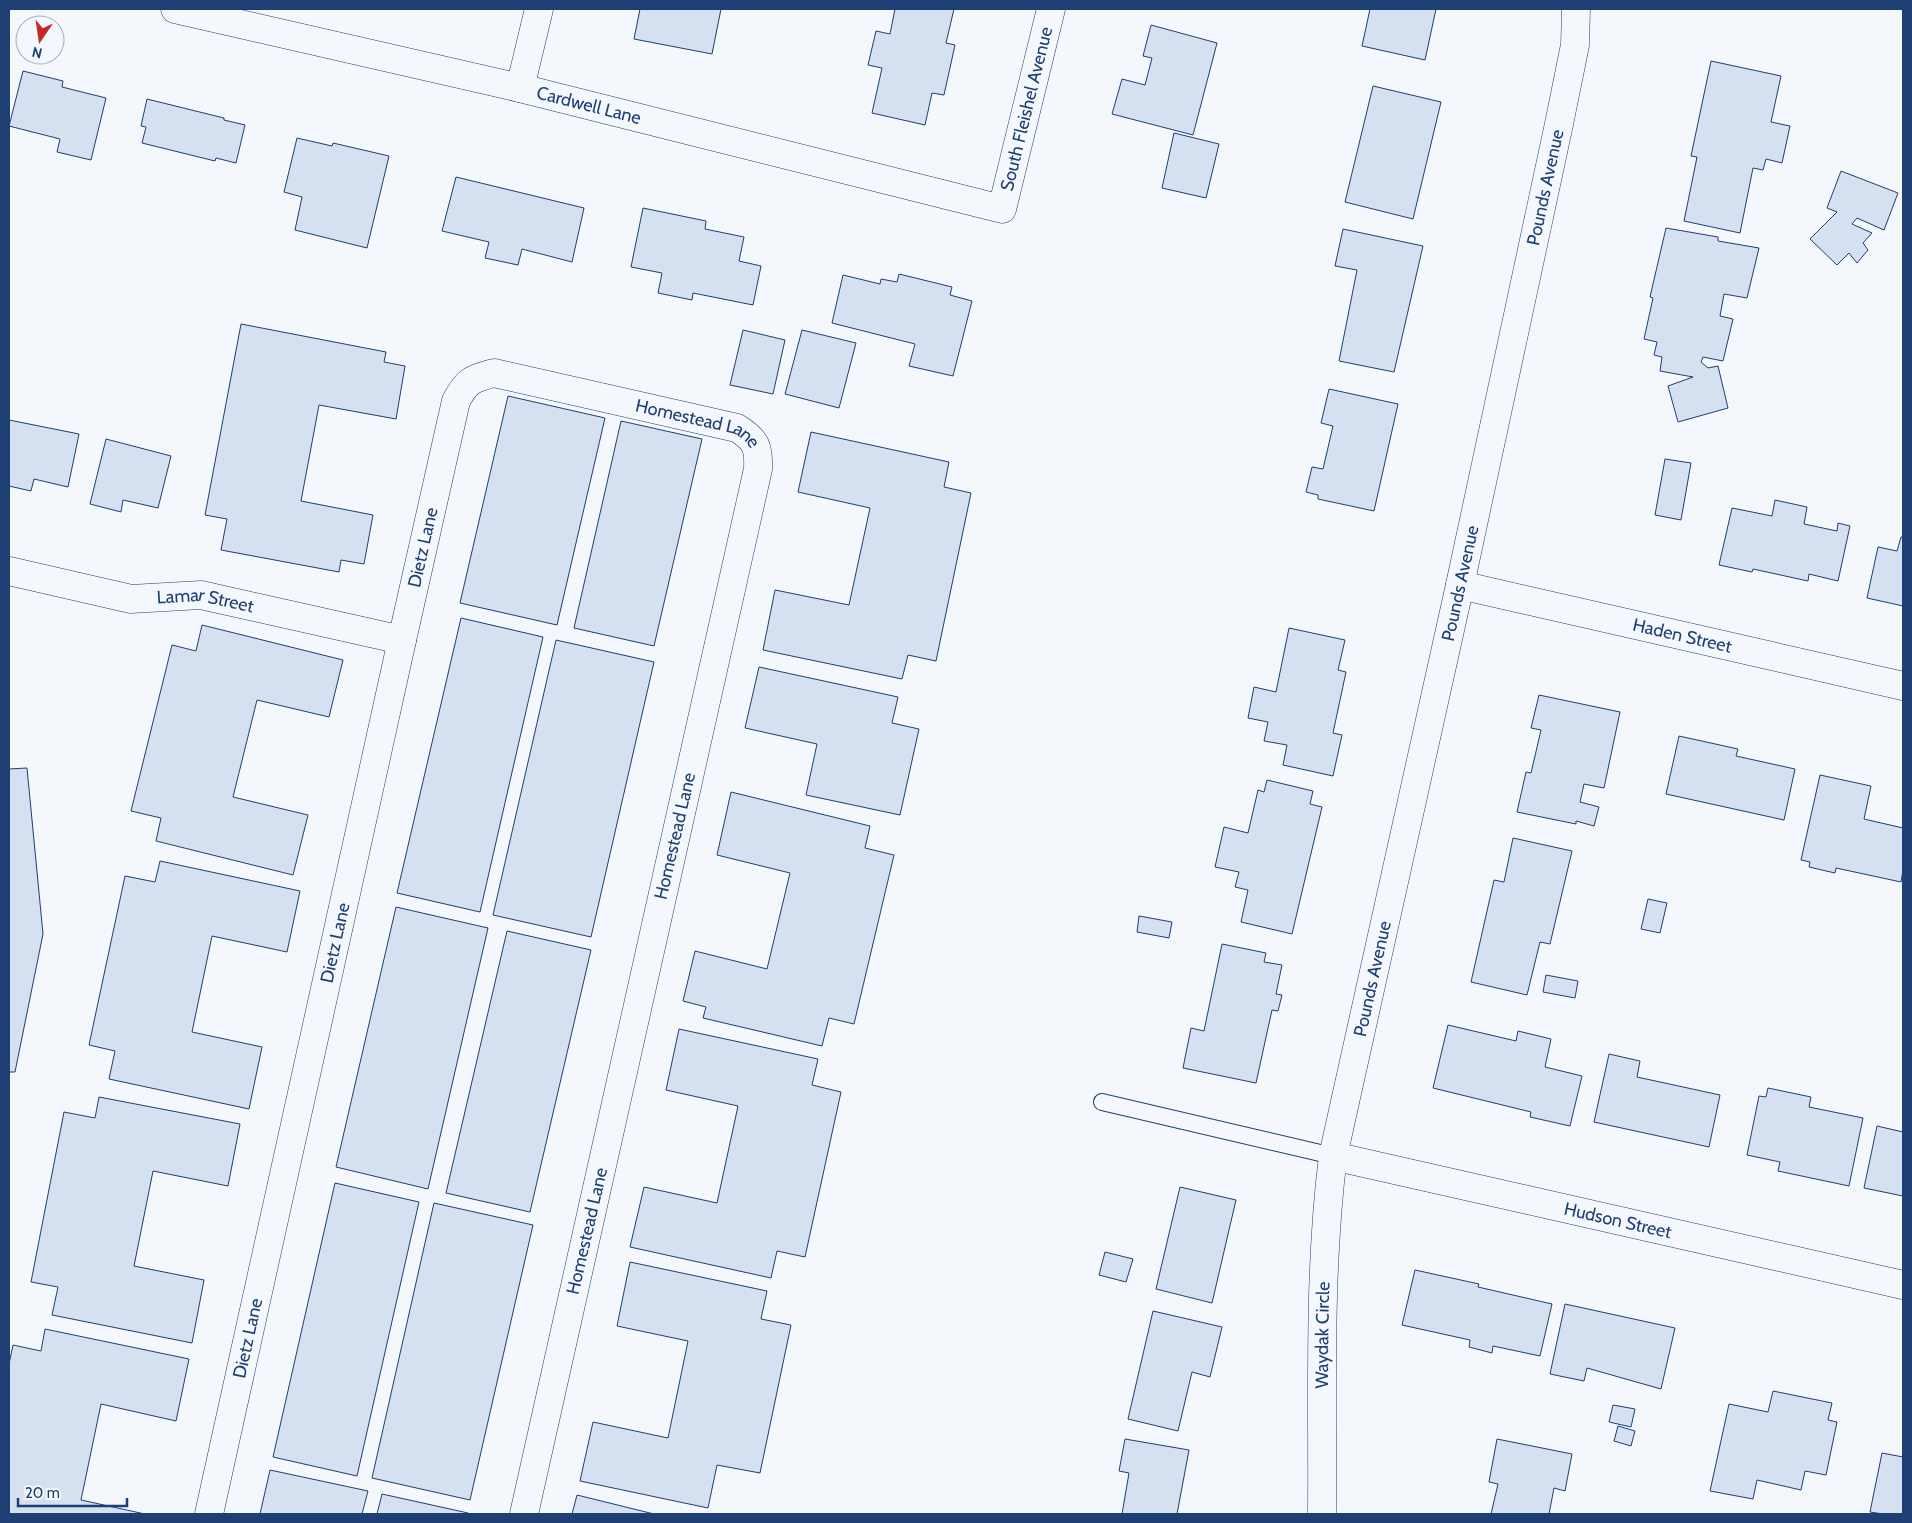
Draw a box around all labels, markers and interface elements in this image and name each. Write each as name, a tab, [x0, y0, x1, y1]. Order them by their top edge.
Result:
north arrow	[15, 15, 65, 65]
street label: South Fleishel Avenue	[996, 25, 1057, 193]
text: N	[30, 43, 44, 63]
street label: Cardwell Lane	[534, 82, 643, 129]
street label: Pounds Avenue	[1522, 127, 1569, 247]
street label: Homestead Lane	[633, 394, 765, 452]
street label: Dietz Lane	[403, 505, 443, 590]
street label: Pounds Avenue	[1437, 523, 1483, 643]
street label: Lamar Street	[156, 584, 256, 617]
street label: Haden Street	[1631, 614, 1734, 658]
street label: Homestead Lane	[650, 770, 700, 902]
street label: Dietz Lane	[316, 901, 355, 985]
street label: Pounds Avenue	[1349, 919, 1396, 1039]
street label: Homestead Lane	[562, 1165, 612, 1297]
street label: Hudson Street	[1562, 1198, 1674, 1243]
street label: Waydak Circle	[1311, 1281, 1334, 1388]
street label: Dietz Lane	[228, 1296, 267, 1380]
scale bar	[18, 1476, 126, 1508]
text: 20 m	[25, 1484, 60, 1502]

